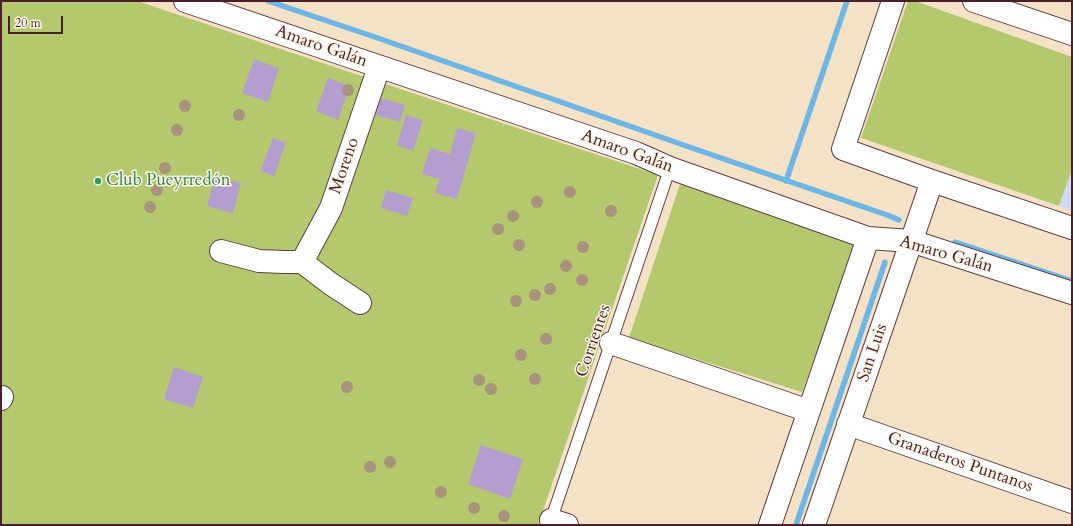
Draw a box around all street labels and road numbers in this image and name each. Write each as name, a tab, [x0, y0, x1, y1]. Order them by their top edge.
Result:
street label: Amaro Galán	[272, 22, 370, 72]
street label: Amaro Galán	[578, 126, 676, 178]
street label: Moreno	[326, 135, 364, 197]
street label: Amaro Galán	[897, 232, 995, 278]
street label: Corrientes	[572, 302, 616, 380]
street label: San Luis	[854, 321, 892, 385]
street label: Granaderos Puntanos	[884, 428, 1036, 498]

